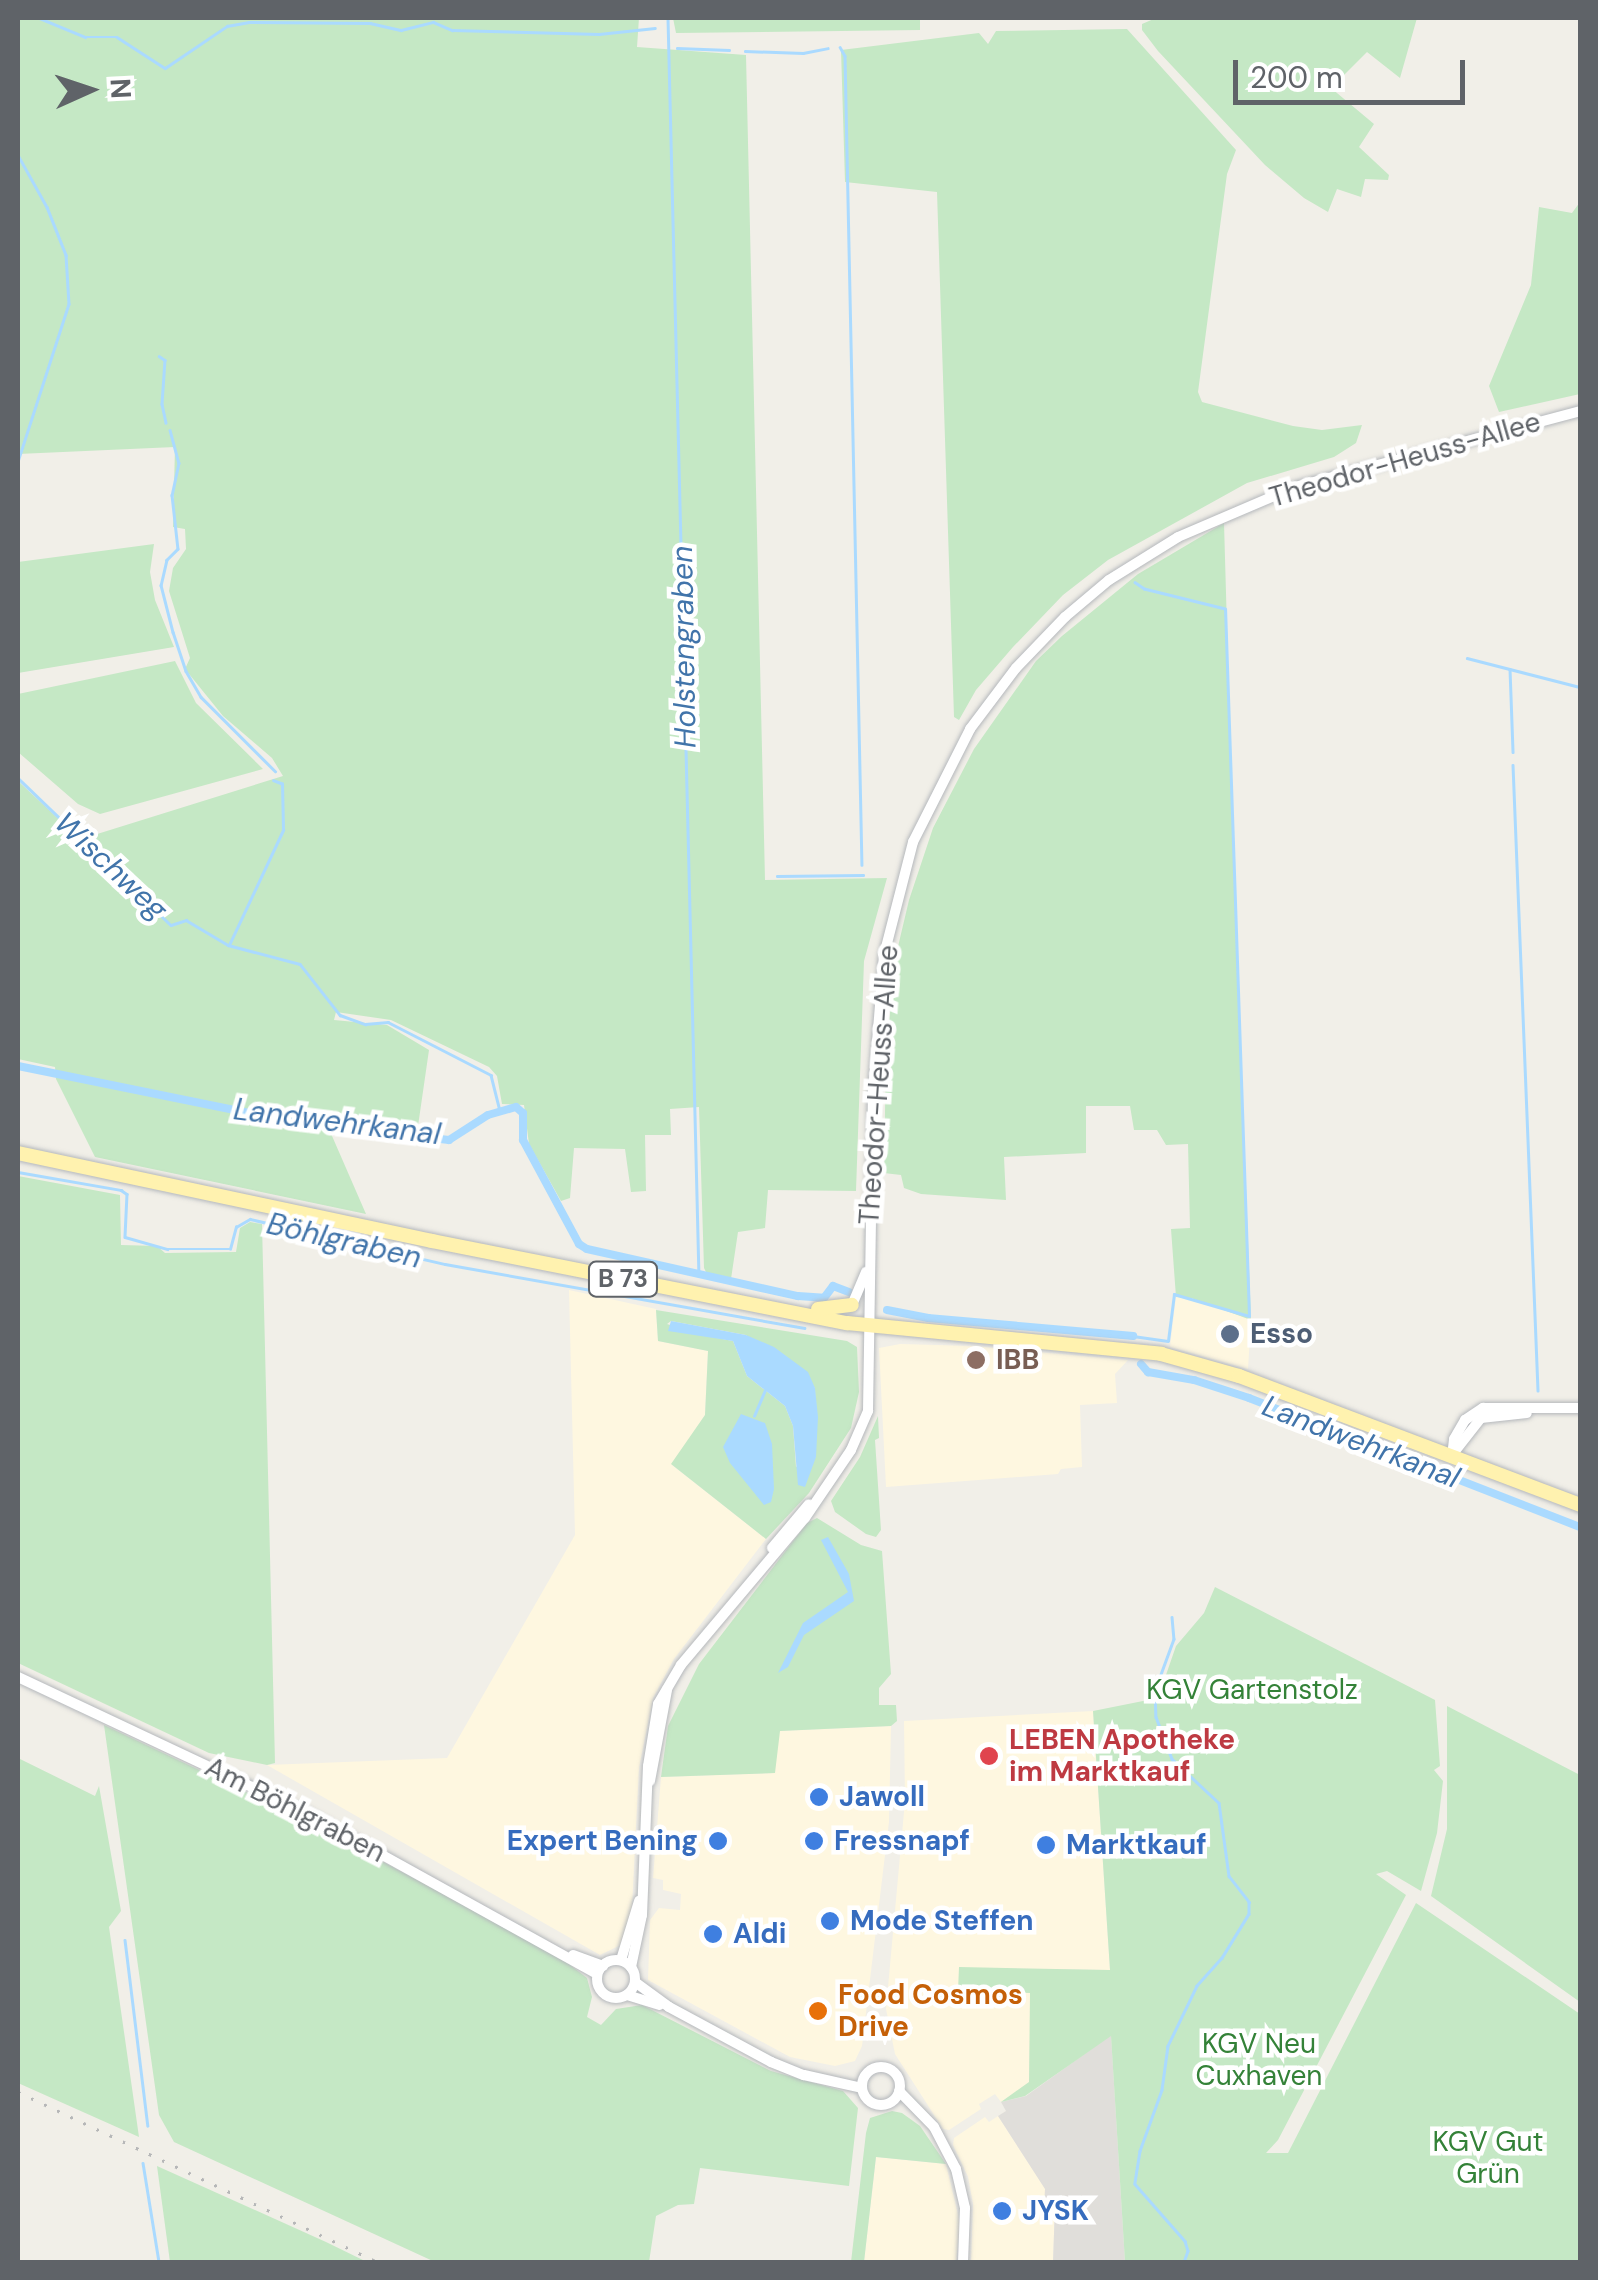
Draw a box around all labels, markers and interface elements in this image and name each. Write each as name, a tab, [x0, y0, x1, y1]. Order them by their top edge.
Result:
north arrow	[40, 40, 140, 140]
scale bar	[1238, 40, 1470, 102]
text: 200 m	[1250, 58, 1343, 97]
text: N	[101, 77, 139, 100]
street label: Theodor-Heuss-Allee	[1266, 405, 1544, 515]
water label: Holstengraben	[664, 545, 704, 749]
water label: Wischweg	[47, 805, 175, 927]
street label: Theodor-Heuss-Allee	[852, 944, 906, 1226]
water label: Landwehrkanal	[232, 1091, 442, 1153]
water label: Böhlgraben	[263, 1206, 425, 1276]
road number: B 73	[586, 1259, 660, 1299]
place label: Esso	[1250, 1317, 1313, 1351]
marker: Esso	[1219, 1323, 1241, 1345]
place label: IBB	[996, 1343, 1039, 1377]
marker: IBB	[965, 1349, 987, 1371]
water label: Landwehrkanal	[1257, 1388, 1465, 1496]
park label: KGV Gartenstolz	[1146, 1673, 1358, 1707]
place label: LEBEN Apotheke im Marktkauf	[1009, 1723, 1235, 1789]
marker: LEBEN Apotheke im Marktkauf	[978, 1745, 1000, 1767]
street label: Am Böhlgraben	[199, 1750, 391, 1870]
place label: Jawoll	[839, 1780, 925, 1814]
marker: Jawoll	[808, 1786, 830, 1808]
place label: Expert Bening	[507, 1824, 698, 1858]
place label: Fressnapf	[834, 1824, 970, 1858]
place label: Marktkauf	[1066, 1828, 1207, 1862]
marker: Expert Bening	[707, 1830, 729, 1852]
marker: Fressnapf	[803, 1830, 825, 1852]
marker: Marktkauf	[1035, 1834, 1057, 1856]
place label: Mode Steffen	[850, 1904, 1034, 1938]
marker: Mode Steffen	[819, 1910, 841, 1932]
place label: Aldi	[733, 1917, 786, 1951]
marker: Aldi	[702, 1923, 724, 1945]
place label: Food Cosmos Drive	[838, 1978, 1023, 2044]
marker: Food Cosmos Drive	[807, 2000, 829, 2022]
park label: KGV Neu Cuxhaven	[1196, 2027, 1322, 2093]
park label: KGV Gut Grün	[1433, 2125, 1543, 2191]
place label: JYSK	[1022, 2194, 1089, 2228]
marker: JYSK	[991, 2200, 1013, 2222]

